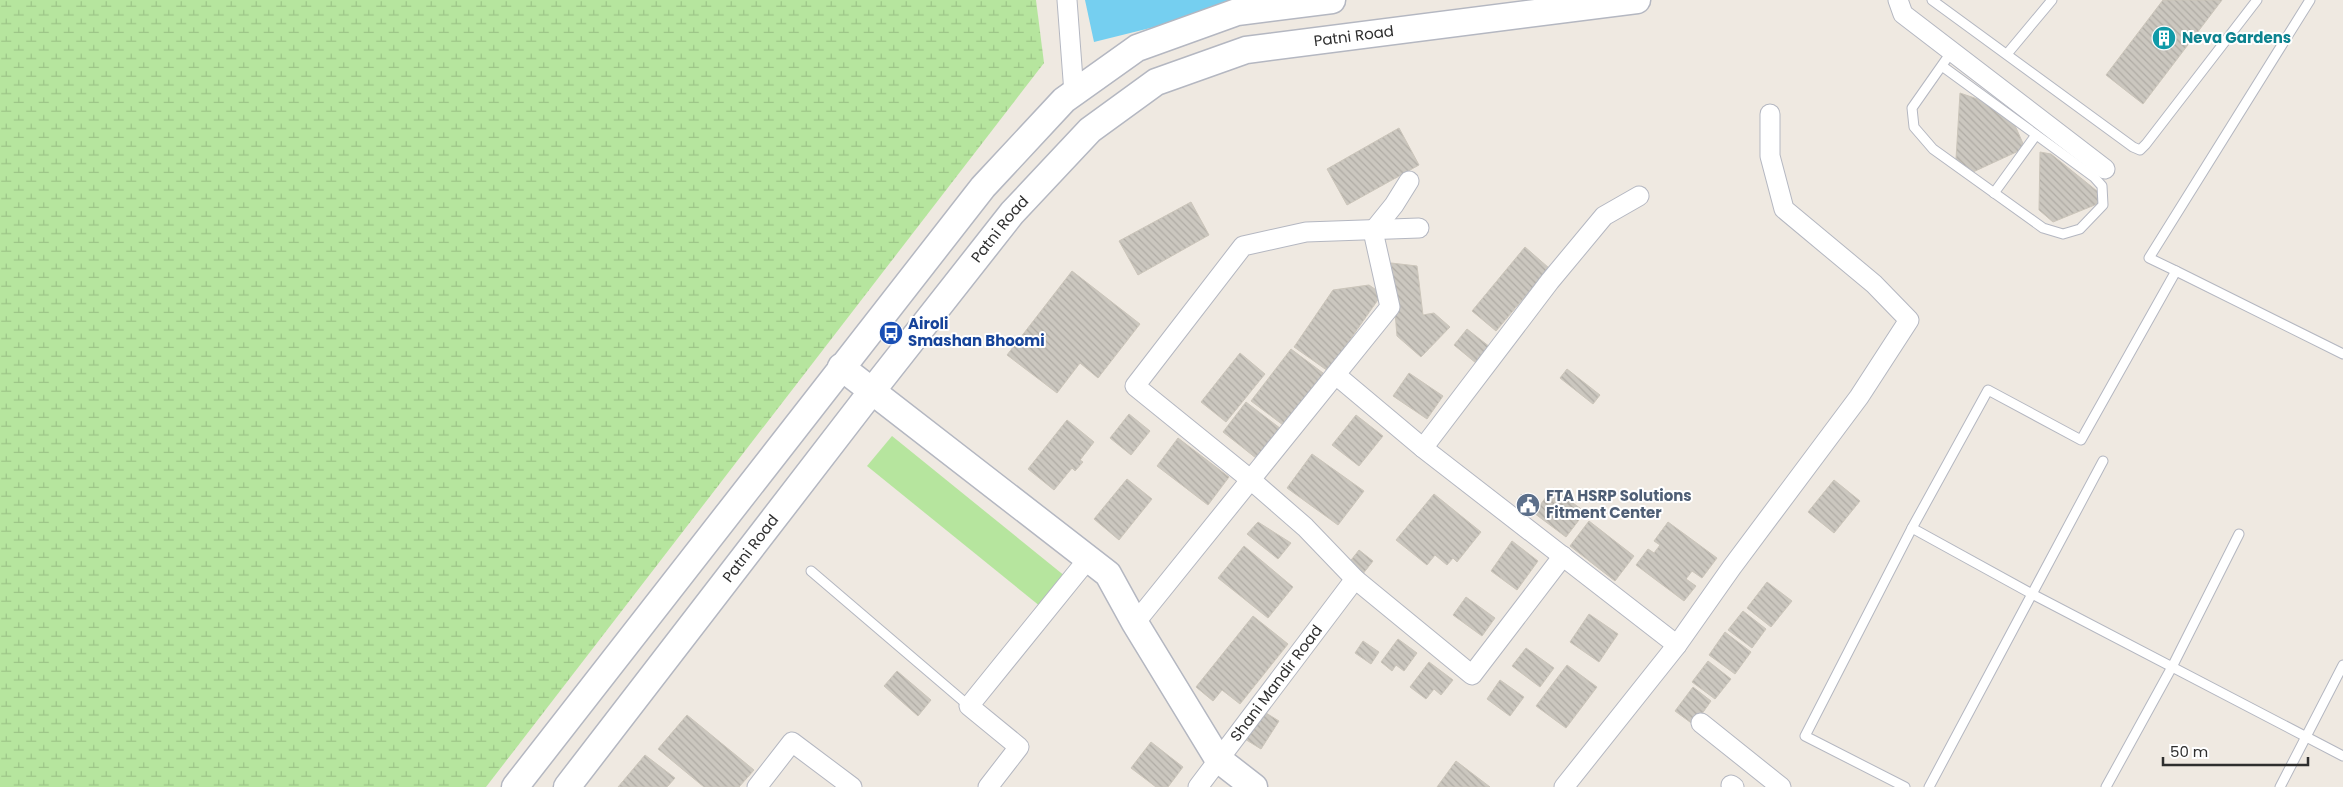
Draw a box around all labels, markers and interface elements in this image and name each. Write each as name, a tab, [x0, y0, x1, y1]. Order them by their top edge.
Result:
street label: Patni Road	[1312, 20, 1395, 51]
building icon: Neva Gardens	[2151, 25, 2177, 51]
place label: Neva Gardens	[2182, 27, 2291, 48]
street label: Patni Road	[966, 191, 1033, 267]
place label: Airoli Smashan Bhoomi	[908, 313, 1045, 351]
bus stop icon: Airoli Smashan Bhoomi	[878, 320, 904, 346]
place label: FTA HSRP Solutions Fitment Center	[1546, 485, 1692, 523]
public building icon: FTA HSRP Solutions Fitment Center	[1515, 492, 1541, 518]
street label: Patni Road	[717, 510, 783, 587]
street label: Shani Mandir Road	[1225, 620, 1327, 746]
scale bar	[2163, 734, 2308, 766]
text: 50 m	[2170, 741, 2208, 762]

